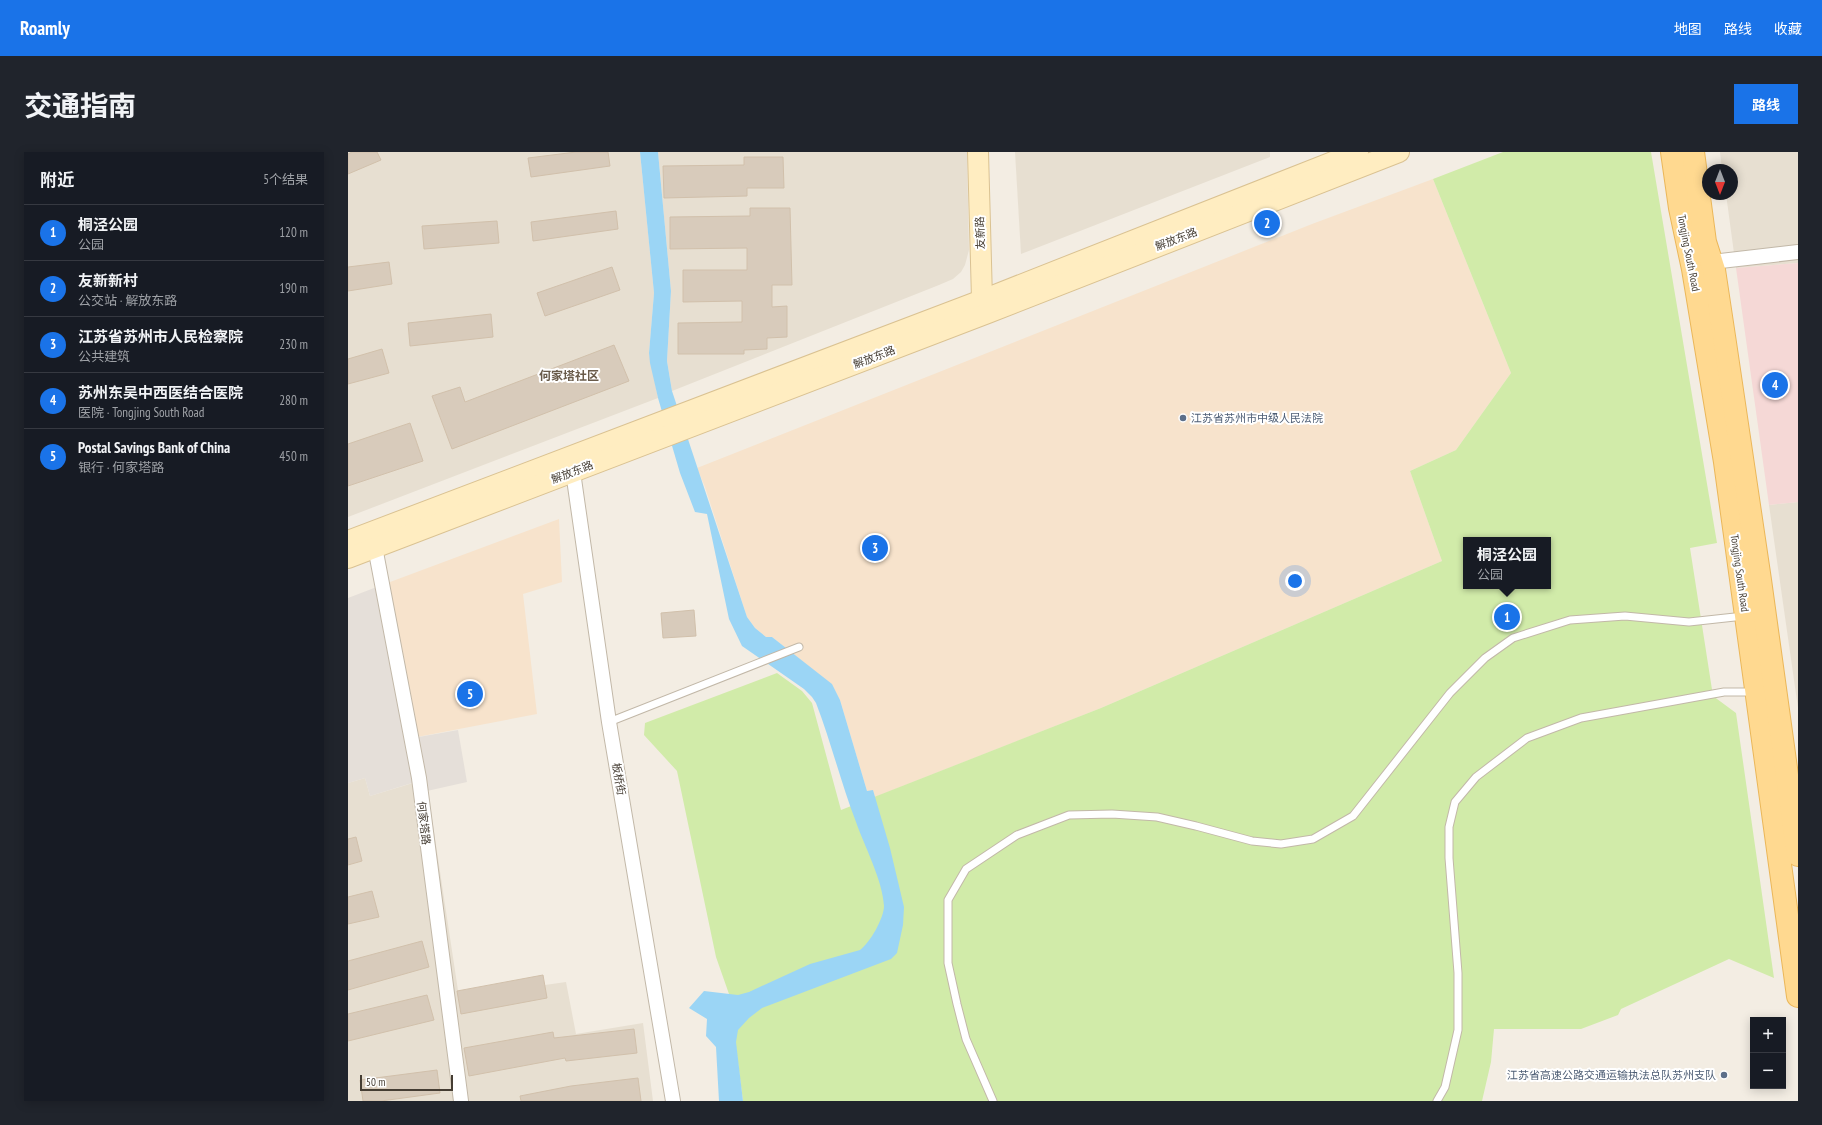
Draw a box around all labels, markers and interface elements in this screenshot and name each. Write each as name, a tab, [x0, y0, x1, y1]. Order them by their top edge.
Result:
text: Roamly	[20, 16, 70, 40]
text: 地图	[1674, 20, 1702, 38]
text: 路线	[1724, 20, 1752, 38]
text: 收藏	[1774, 20, 1802, 38]
button: 路线	[1734, 84, 1798, 124]
text: 交通指南	[24, 87, 136, 124]
north arrow	[1702, 164, 1738, 200]
text: 附近	[40, 169, 74, 191]
text: 5个结果	[263, 171, 308, 188]
pin: 2	[1254, 208, 1280, 238]
street label: Tongjing South Road	[1675, 213, 1703, 293]
text: 桐泾公园	[78, 215, 138, 234]
street label: 友新路	[972, 216, 988, 250]
text: 1	[50, 224, 56, 241]
text: 120 m	[279, 224, 308, 241]
street label: 解放东路	[1153, 225, 1199, 253]
text: 公园	[78, 236, 104, 253]
text: 友新新村	[78, 271, 138, 290]
text: 2	[50, 280, 56, 297]
text: 190 m	[279, 280, 308, 297]
text: 公交站 · 解放东路	[78, 292, 177, 309]
text: 江苏省苏州市人民检察院	[78, 327, 243, 346]
text: 3	[50, 336, 56, 353]
text: 230 m	[279, 336, 308, 353]
street label: 解放东路	[851, 343, 897, 371]
text: 公共建筑	[78, 348, 130, 365]
district label: 何家塔社区	[539, 368, 599, 383]
pin: 4	[1762, 370, 1788, 400]
text: 苏州东吴中西医结合医院	[78, 383, 243, 402]
text: 4	[50, 392, 56, 409]
text: 280 m	[279, 392, 308, 409]
text: 医院 · Tongjing South Road	[78, 404, 204, 421]
place label: 江苏省苏州市中级人民法院	[1191, 411, 1323, 425]
marker: 江苏省苏州市中级人民法院	[1178, 413, 1188, 423]
text: Postal Savings Bank of China	[78, 438, 230, 457]
text: 5	[50, 448, 56, 465]
text: 450 m	[279, 448, 308, 465]
street label: 解放东路	[549, 458, 595, 486]
text: 银行 · 何家塔路	[78, 459, 164, 476]
pin: 3	[862, 533, 888, 563]
street label: Tongjing South Road	[1728, 533, 1752, 613]
popup	[1463, 537, 1551, 589]
text: 桐泾公园	[1477, 545, 1537, 564]
text: 公园	[1477, 566, 1503, 583]
your location	[1285, 571, 1305, 591]
pin: 1	[1494, 602, 1520, 632]
pin: 5	[457, 679, 483, 709]
street label: 板桥街	[609, 762, 629, 796]
street label: 何家塔路	[414, 800, 434, 846]
map controls	[1750, 1017, 1786, 1089]
button: +	[1750, 1017, 1786, 1053]
button: −	[1750, 1053, 1786, 1089]
place label: 江苏省高速公路交通运输执法总队苏州支队	[1507, 1068, 1716, 1082]
marker: 江苏省高速公路交通运输执法总队苏州支队	[1719, 1070, 1729, 1080]
scale bar	[360, 1073, 453, 1092]
text: 50 m	[366, 1075, 385, 1089]

